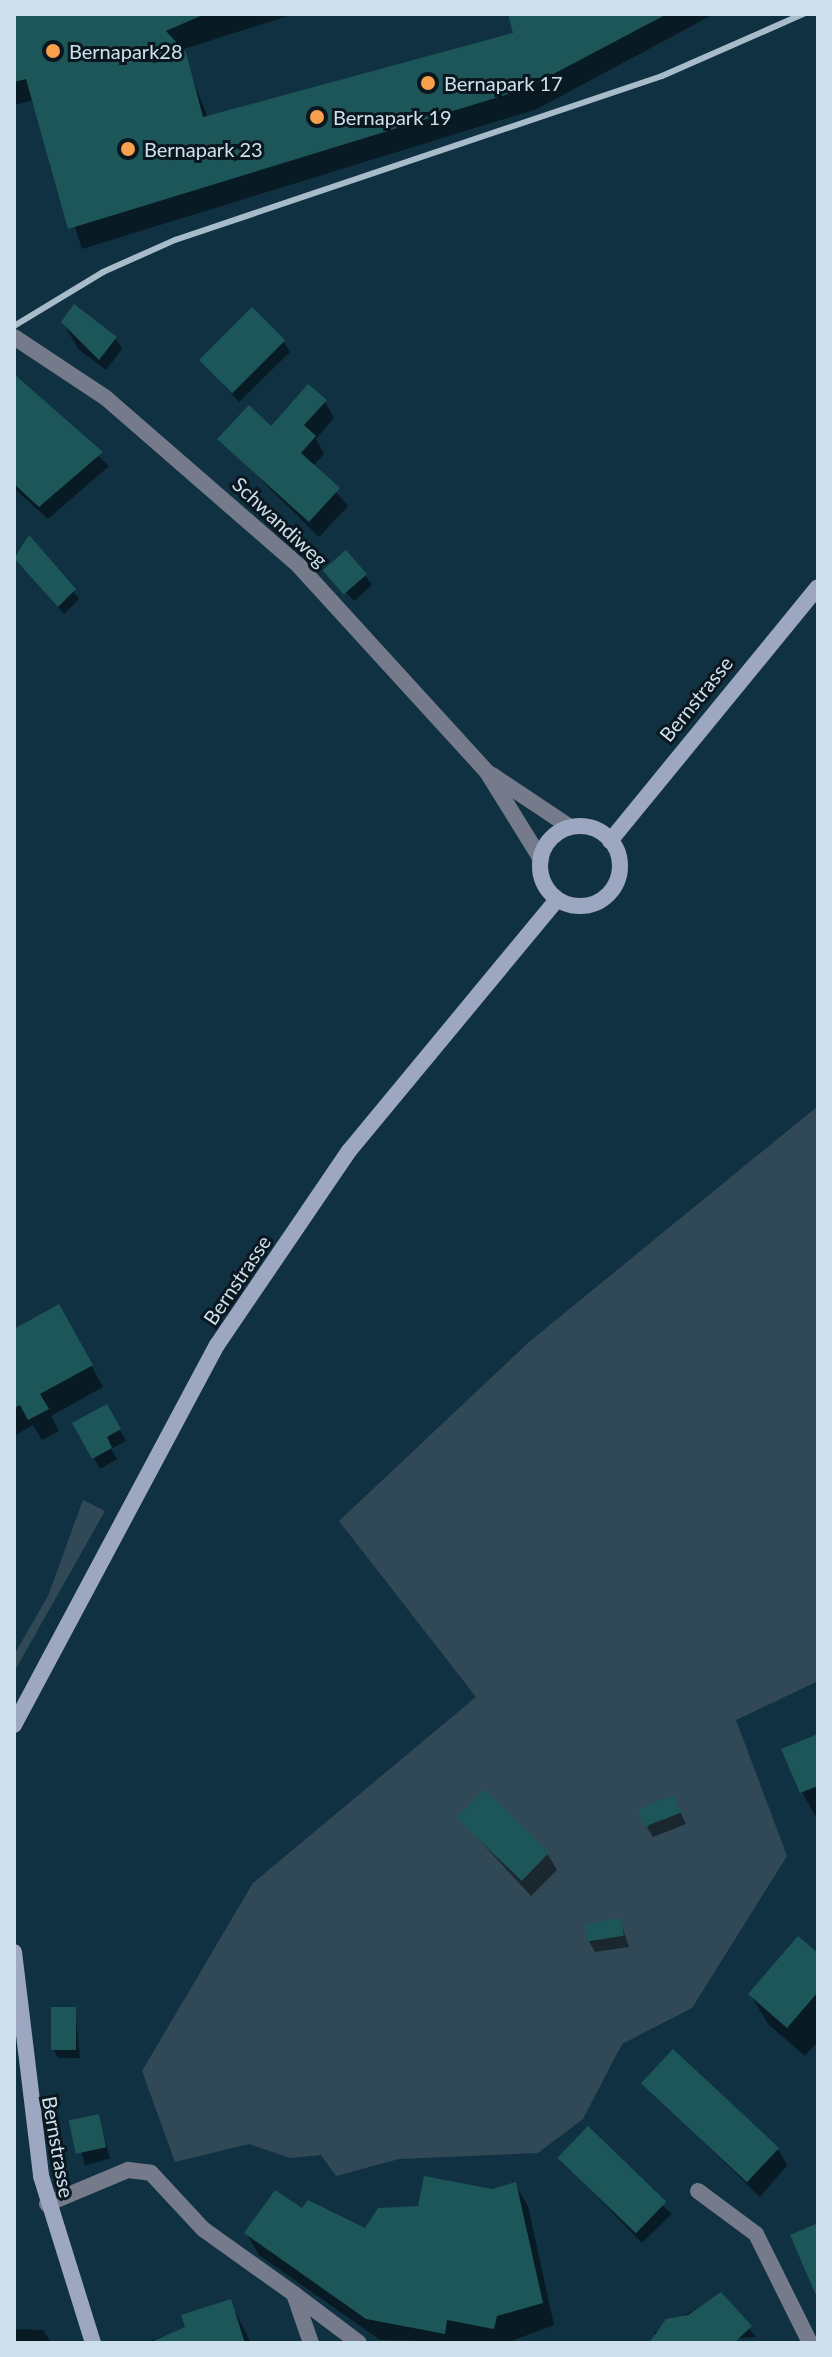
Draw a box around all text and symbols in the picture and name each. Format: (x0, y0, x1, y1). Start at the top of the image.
place label: Bernapark28 (69, 39, 183, 63)
marker: Bernapark28 (44, 42, 62, 60)
place label: Bernapark 17 (444, 71, 563, 95)
marker: Bernapark 17 (419, 74, 437, 92)
place label: Bernapark 19 (333, 105, 452, 129)
marker: Bernapark 19 (308, 108, 326, 126)
place label: Bernapark 23 (144, 137, 263, 161)
marker: Bernapark 23 (119, 140, 137, 158)
street label: Schwandiweg (228, 472, 332, 572)
street label: Bernstrasse (654, 652, 738, 746)
street label: Bernstrasse (198, 1231, 276, 1329)
street label: Bernstrasse (37, 2094, 79, 2200)

